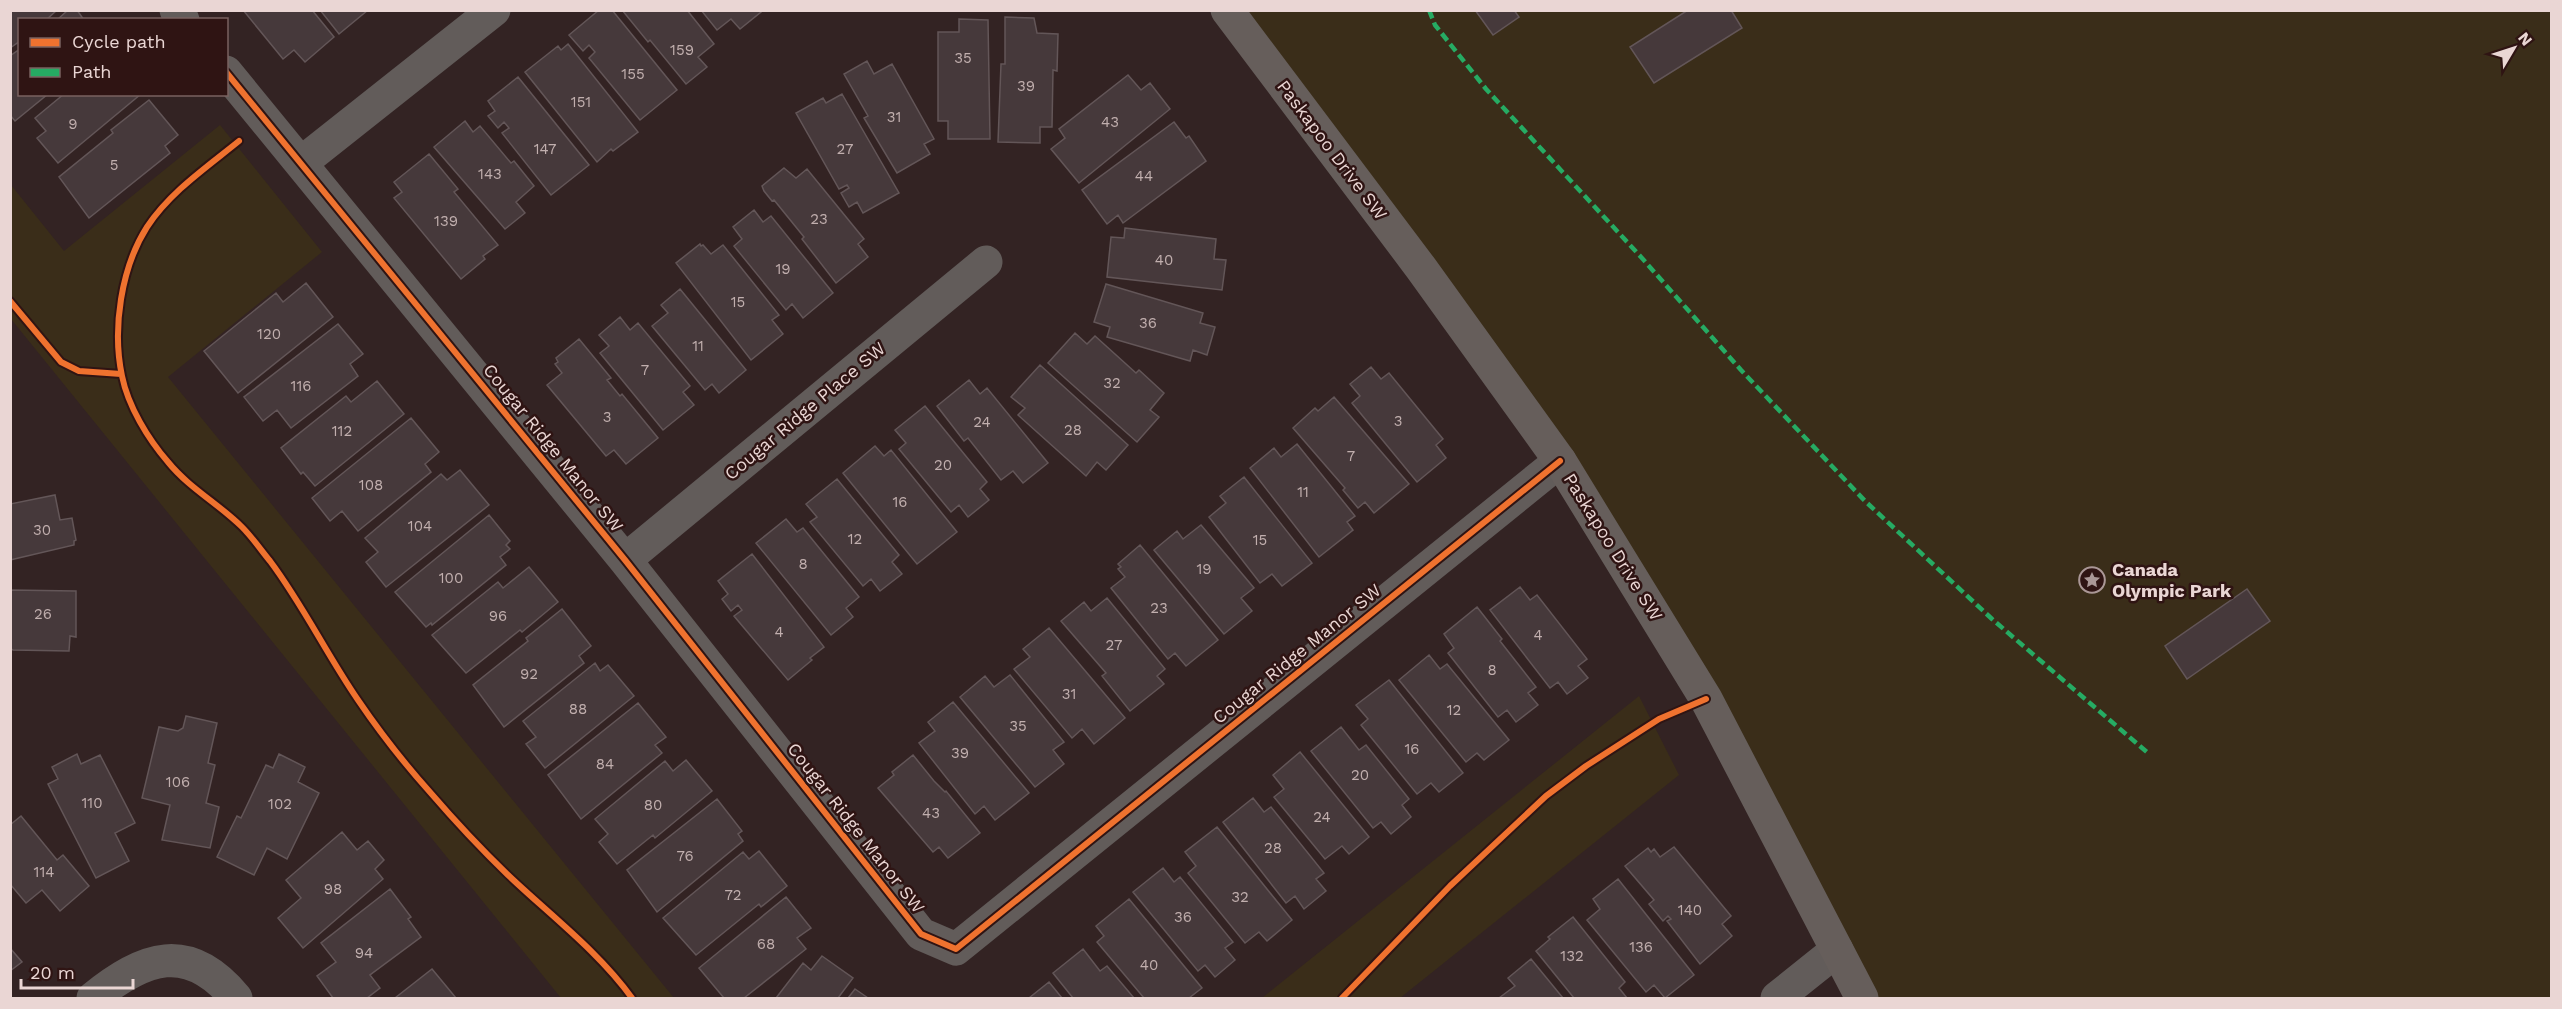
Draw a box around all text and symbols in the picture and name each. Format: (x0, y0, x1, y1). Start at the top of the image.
legend (18, 18, 228, 96)
north arrow (2484, 18, 2544, 78)
text: N (2514, 28, 2536, 49)
text: Cycle path (72, 31, 166, 52)
house number: 159 (670, 41, 694, 59)
house number: 35 (954, 49, 972, 67)
text: Path (72, 61, 112, 82)
house number: 155 (621, 65, 645, 83)
street label: Paskapoo Drive SW (1273, 76, 1392, 224)
house number: 39 (1017, 77, 1035, 95)
house number: 151 (571, 93, 591, 111)
house number: 31 (887, 108, 901, 126)
house number: 43 (1101, 113, 1119, 131)
house number: 9 (68, 115, 78, 133)
house number: 147 (534, 140, 556, 158)
house number: 27 (837, 140, 853, 158)
house number: 5 (110, 156, 118, 174)
house number: 143 (478, 165, 502, 183)
house number: 44 (1135, 167, 1153, 185)
house number: 23 (810, 210, 828, 228)
house number: 139 (434, 212, 458, 230)
house number: 40 (1155, 251, 1173, 269)
house number: 19 (775, 260, 791, 278)
house number: 15 (731, 293, 745, 311)
house number: 36 (1139, 314, 1157, 332)
house number: 120 (257, 325, 281, 343)
house number: 11 (692, 337, 704, 355)
street label: Cougar Ridge Place SW (720, 337, 889, 484)
street label: Cougar Ridge Manor SW (479, 359, 628, 536)
house number: 7 (641, 361, 649, 379)
house number: 32 (1103, 374, 1121, 392)
house number: 116 (291, 377, 311, 395)
house number: 3 (603, 408, 611, 426)
house number: 3 (1394, 412, 1402, 430)
house number: 24 (973, 413, 991, 431)
house number: 28 (1064, 421, 1082, 439)
house number: 112 (332, 422, 352, 440)
house number: 7 (1347, 447, 1355, 465)
house number: 20 (934, 456, 952, 474)
street label: Paskapoo Drive SW (1560, 469, 1667, 624)
house number: 108 (359, 476, 383, 494)
house number: 11 (1297, 483, 1309, 501)
house number: 16 (893, 493, 907, 511)
house number: 104 (408, 517, 432, 535)
house number: 30 (33, 521, 51, 539)
house number: 12 (848, 530, 862, 548)
house number: 15 (1253, 531, 1267, 549)
house number: 8 (798, 555, 808, 573)
place label: Canada Olympic Park (2112, 559, 2232, 601)
house number: 19 (1196, 560, 1212, 578)
place icon: Canada Olympic Park (2077, 565, 2107, 595)
house number: 100 (439, 569, 463, 587)
street label: Cougar Ridge Manor SW (1208, 579, 1385, 728)
house number: 23 (1150, 599, 1168, 617)
house number: 26 (34, 605, 52, 623)
house number: 96 (489, 607, 507, 625)
house number: 4 (774, 623, 784, 641)
house number: 4 (1533, 626, 1543, 644)
house number: 27 (1106, 636, 1122, 654)
house number: 8 (1487, 661, 1497, 679)
house number: 92 (520, 665, 538, 683)
house number: 31 (1062, 685, 1076, 703)
house number: 88 (569, 700, 587, 718)
house number: 12 (1447, 701, 1461, 719)
house number: 35 (1009, 717, 1027, 735)
street label: Cougar Ridge Manor SW (783, 738, 929, 917)
house number: 16 (1405, 740, 1419, 758)
house number: 39 (951, 744, 969, 762)
house number: 84 (596, 755, 614, 773)
house number: 20 (1351, 766, 1369, 784)
house number: 106 (166, 773, 190, 791)
house number: 110 (81, 794, 103, 812)
house number: 102 (268, 795, 292, 813)
house number: 80 (644, 796, 662, 814)
house number: 43 (922, 804, 940, 822)
house number: 24 (1313, 808, 1331, 826)
house number: 28 (1264, 839, 1282, 857)
house number: 76 (676, 847, 694, 865)
house number: 114 (34, 863, 54, 881)
house number: 98 (324, 880, 342, 898)
house number: 72 (724, 886, 742, 904)
house number: 32 (1231, 888, 1249, 906)
house number: 140 (1678, 901, 1702, 919)
house number: 36 (1174, 908, 1192, 926)
house number: 68 (757, 935, 775, 953)
house number: 136 (1629, 938, 1653, 956)
house number: 94 (355, 944, 373, 962)
house number: 132 (1560, 947, 1584, 965)
scale bar (21, 952, 134, 990)
house number: 40 (1140, 956, 1158, 974)
text: 20 m (30, 962, 75, 983)

